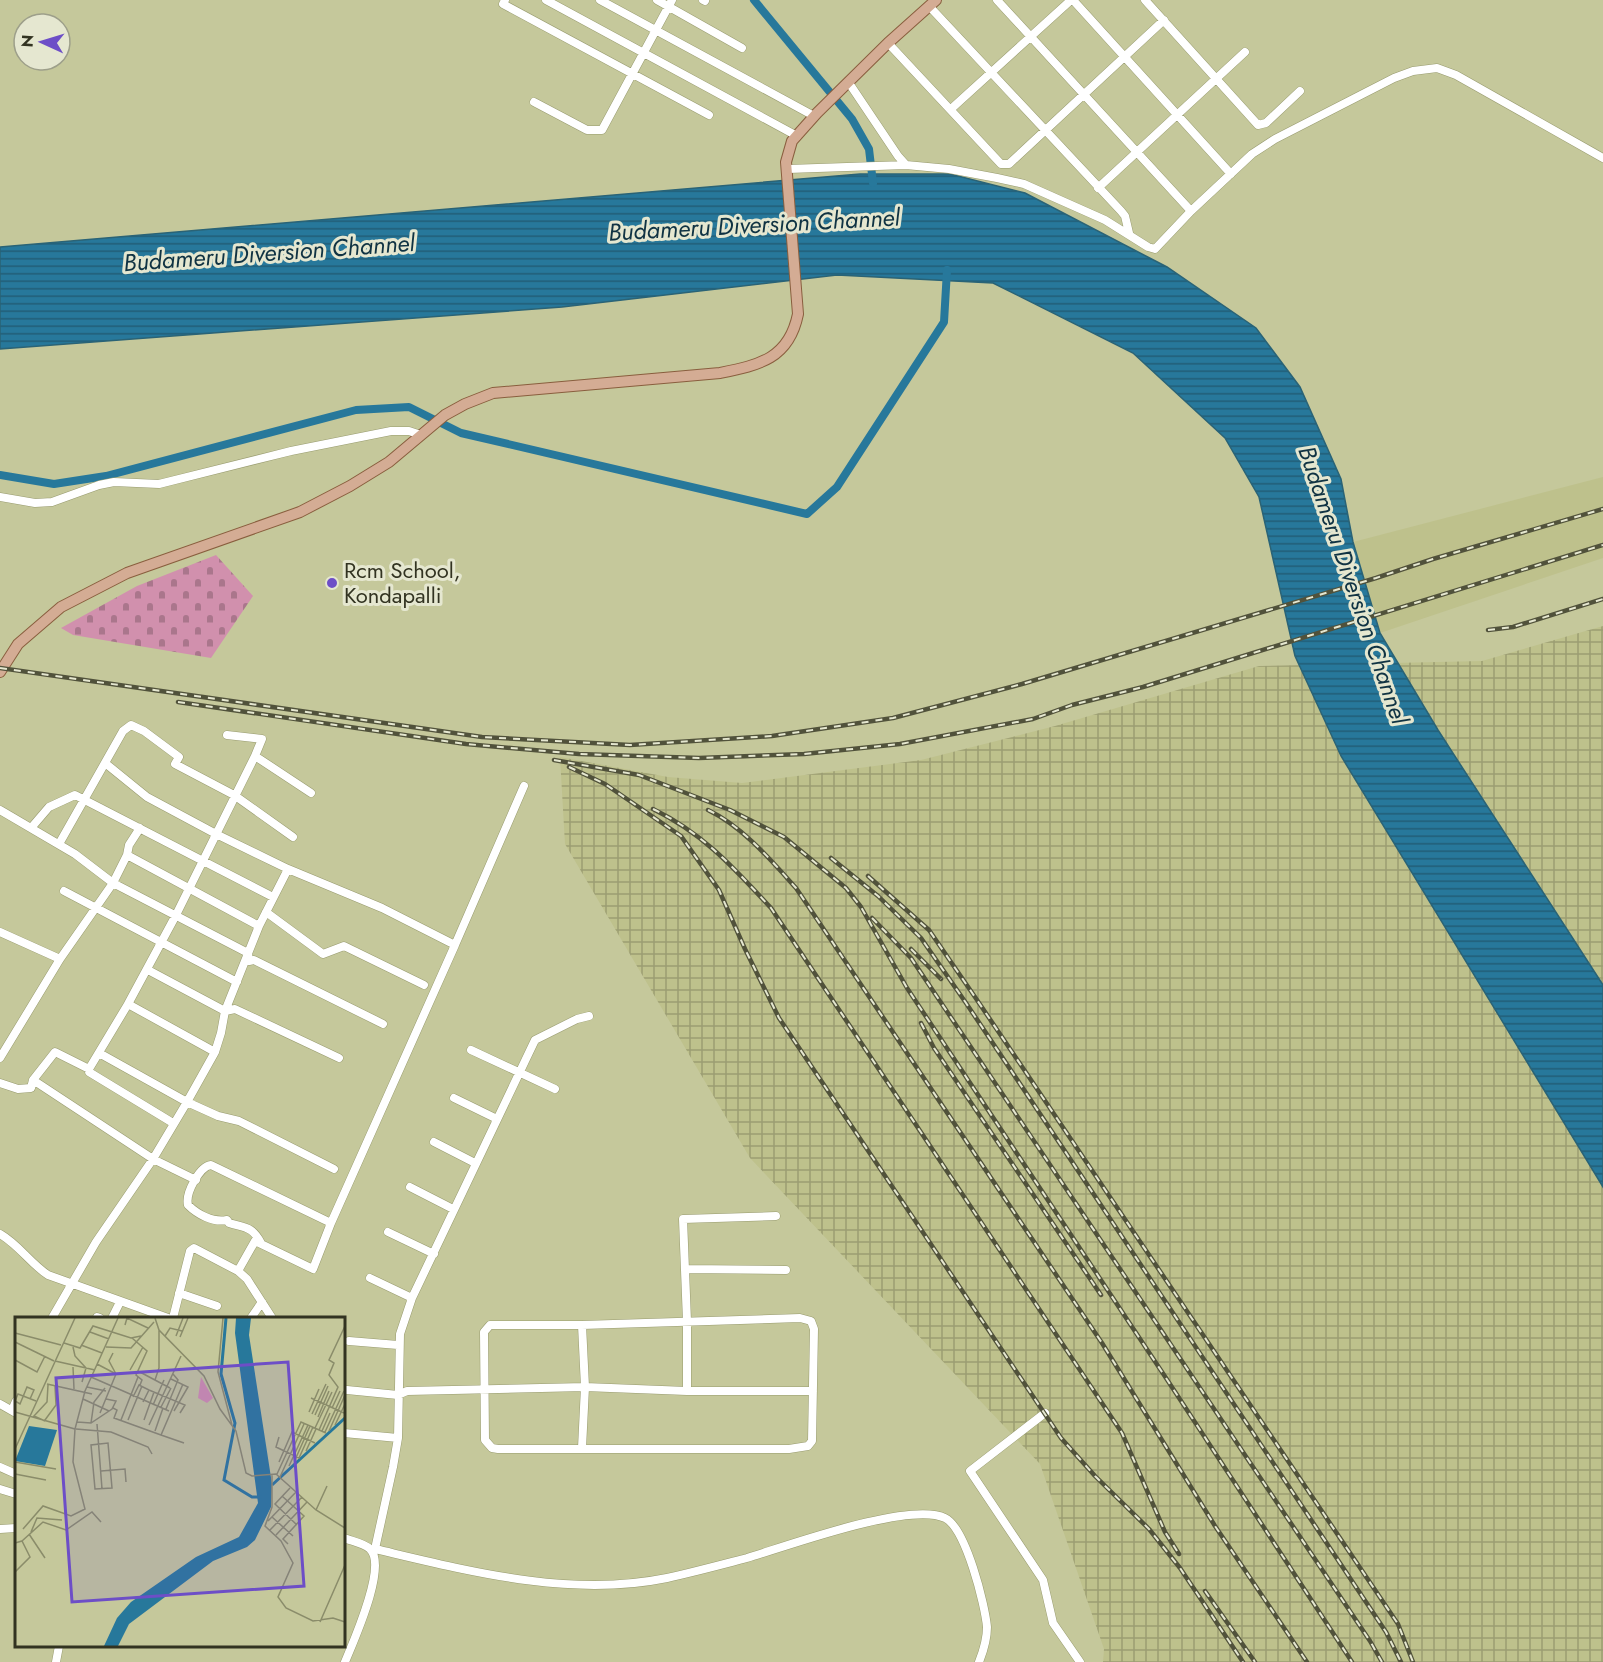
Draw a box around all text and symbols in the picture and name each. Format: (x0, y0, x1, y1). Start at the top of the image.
north arrow (12, 12, 72, 72)
text: N (16, 34, 39, 48)
water label: Budameru Diversion Channel (607, 199, 902, 250)
water label: Budameru Diversion Channel (122, 225, 417, 280)
water label: Budameru Diversion Channel (1289, 441, 1418, 730)
place label: Rcm School, Kondapalli (344, 554, 461, 611)
marker: Rcm School, Kondapalli (325, 576, 339, 590)
inset map (15, 1317, 345, 1647)

